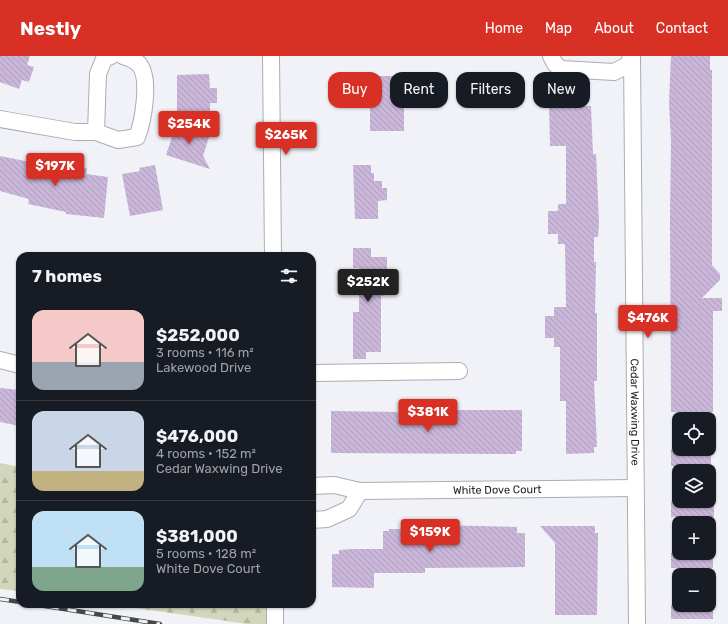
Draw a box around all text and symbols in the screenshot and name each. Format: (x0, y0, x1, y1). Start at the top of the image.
text: Nestly (20, 17, 81, 40)
text: Home (485, 20, 523, 37)
text: Map (545, 20, 572, 37)
text: About (594, 20, 634, 37)
text: Contact (656, 20, 708, 37)
chip: Buy (328, 72, 382, 108)
chip: Rent (390, 72, 448, 108)
chip: Filters (456, 72, 525, 108)
chip: New (533, 72, 590, 108)
pin: $254K (161, 111, 217, 145)
text: $254K (167, 116, 211, 131)
pin: $265K (258, 122, 314, 156)
text: $265K (265, 127, 307, 142)
pin: $197K (27, 153, 83, 187)
text: $197K (35, 158, 75, 173)
icon: filters (278, 265, 300, 287)
text: 7 homes (32, 266, 102, 286)
pin: $252K (340, 269, 396, 303)
text: $252K (347, 274, 389, 289)
pin: $476K (620, 305, 676, 339)
text: $476K (627, 310, 669, 325)
text: $252,000 (156, 325, 240, 345)
icon: home (64, 326, 112, 374)
text: 3 rooms · 116 m² (156, 345, 254, 360)
street label: Cedar Waxwing Drive (628, 358, 642, 466)
text: Lakewood Drive (156, 360, 251, 375)
pin: $381K (400, 399, 456, 433)
text: $381K (407, 404, 449, 419)
map controls (672, 412, 716, 612)
button: locate (672, 412, 716, 456)
text: $476,000 (156, 426, 238, 446)
icon: home (64, 427, 112, 475)
text: 4 rooms · 152 m² (156, 446, 256, 461)
text: Cedar Waxwing Drive (156, 461, 282, 476)
button: layers (672, 464, 716, 508)
street label: White Dove Court (453, 483, 542, 496)
button: + (672, 516, 716, 560)
pin: $159K (402, 519, 458, 553)
text: $159K (410, 524, 450, 539)
text: $381,000 (156, 526, 238, 546)
icon: home (64, 527, 112, 575)
text: 5 rooms · 128 m² (156, 546, 256, 561)
text: White Dove Court (156, 561, 261, 576)
button: − (672, 568, 716, 612)

